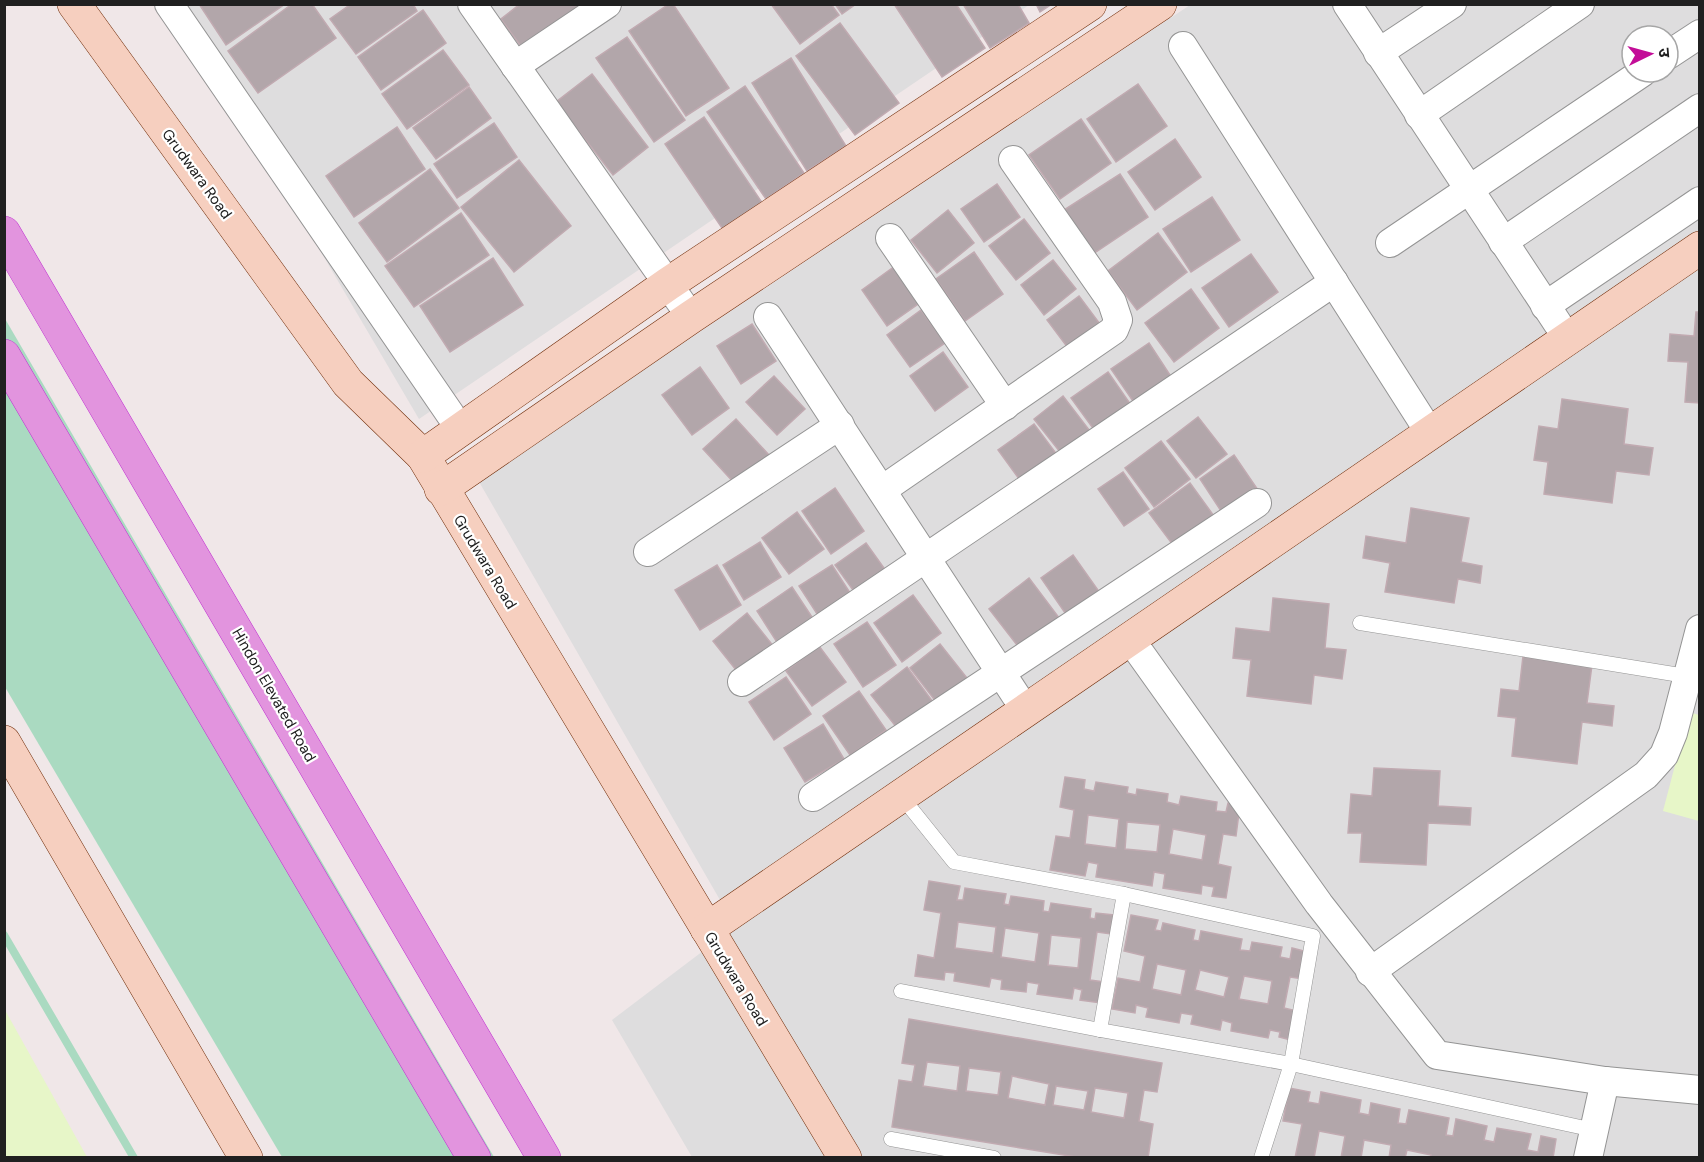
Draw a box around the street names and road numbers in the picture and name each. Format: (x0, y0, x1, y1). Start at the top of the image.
street label: Grudwara Road (157, 125, 237, 223)
street label: Grudwara Road (449, 511, 521, 613)
street label: Hindon Elevated Road (227, 624, 321, 766)
street label: Grudwara Road (700, 928, 772, 1030)

